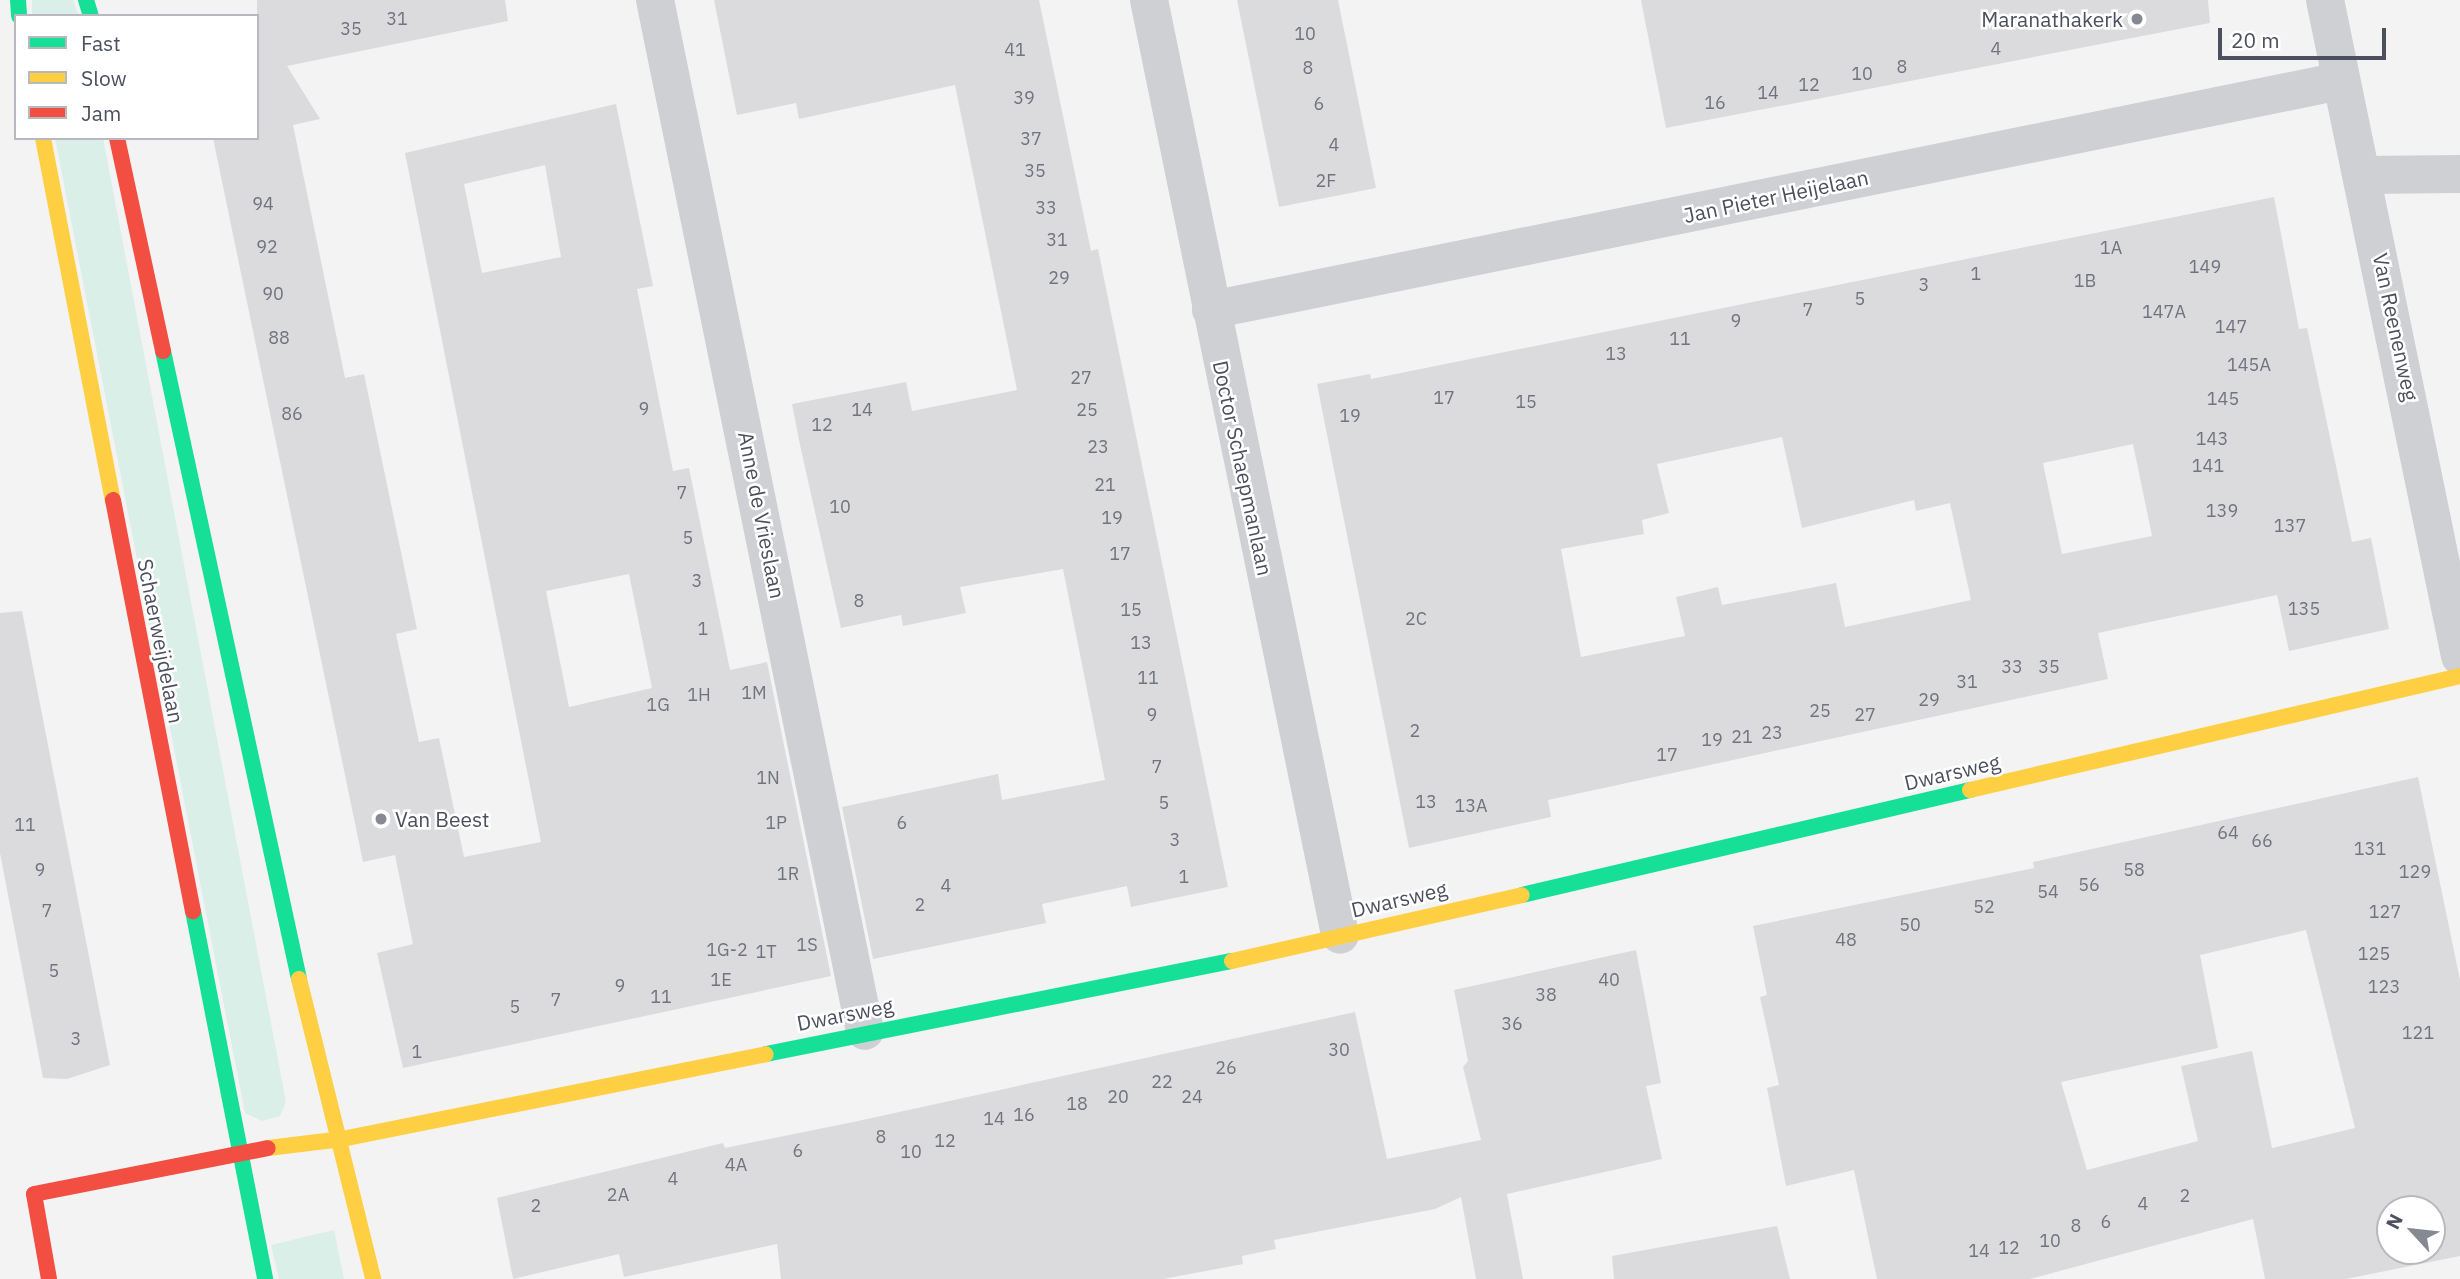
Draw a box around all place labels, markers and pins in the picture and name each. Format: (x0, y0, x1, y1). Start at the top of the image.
place label: Maranathakerk (1981, 6, 2123, 32)
marker: Maranathakerk (2129, 11, 2145, 27)
place label: Van Beest (395, 806, 489, 832)
marker: Van Beest (373, 811, 389, 827)

